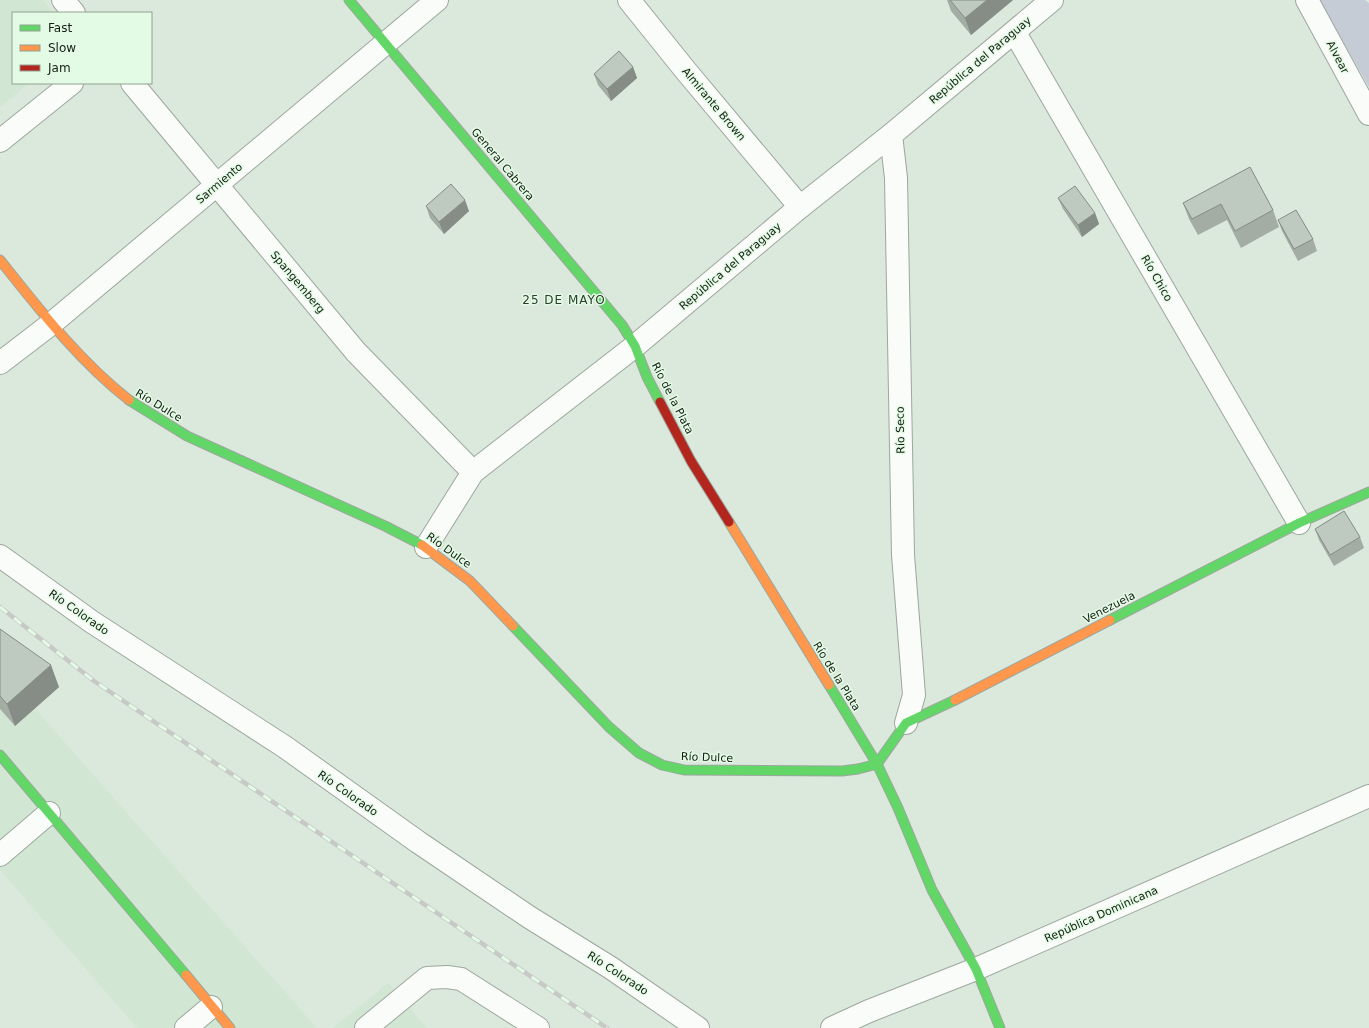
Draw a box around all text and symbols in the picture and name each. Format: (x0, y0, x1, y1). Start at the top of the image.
legend (12, 12, 152, 84)
street label: República del Paraguay (927, 14, 1034, 107)
text: Fast (48, 21, 72, 35)
street label: Alvear (1324, 39, 1352, 76)
text: Slow (48, 41, 76, 55)
text: Jam (47, 61, 71, 75)
street label: Almirante Brown (679, 65, 748, 144)
street label: General Cabrera (469, 125, 537, 203)
street label: Sarmiento (193, 160, 245, 207)
street label: República del Paraguay (677, 220, 784, 313)
street label: Spangemberg (268, 249, 327, 316)
street label: Río Chico (1138, 253, 1175, 304)
district label: 25 DE MAYO (522, 293, 606, 307)
street label: Río de la Plata (649, 360, 696, 436)
street label: Río Dulce (133, 386, 185, 425)
street label: Río Seco (894, 406, 907, 454)
street label: Río Dulce (424, 530, 474, 571)
street label: Río Colorado (46, 587, 111, 638)
street label: Venezuela (1081, 589, 1137, 626)
street label: Río de la Plata (810, 639, 863, 713)
street label: Río Dulce (681, 750, 734, 765)
street label: Río Colorado (315, 768, 380, 819)
street label: República Dominicana (1042, 884, 1160, 945)
street label: Río Colorado (585, 949, 651, 998)

